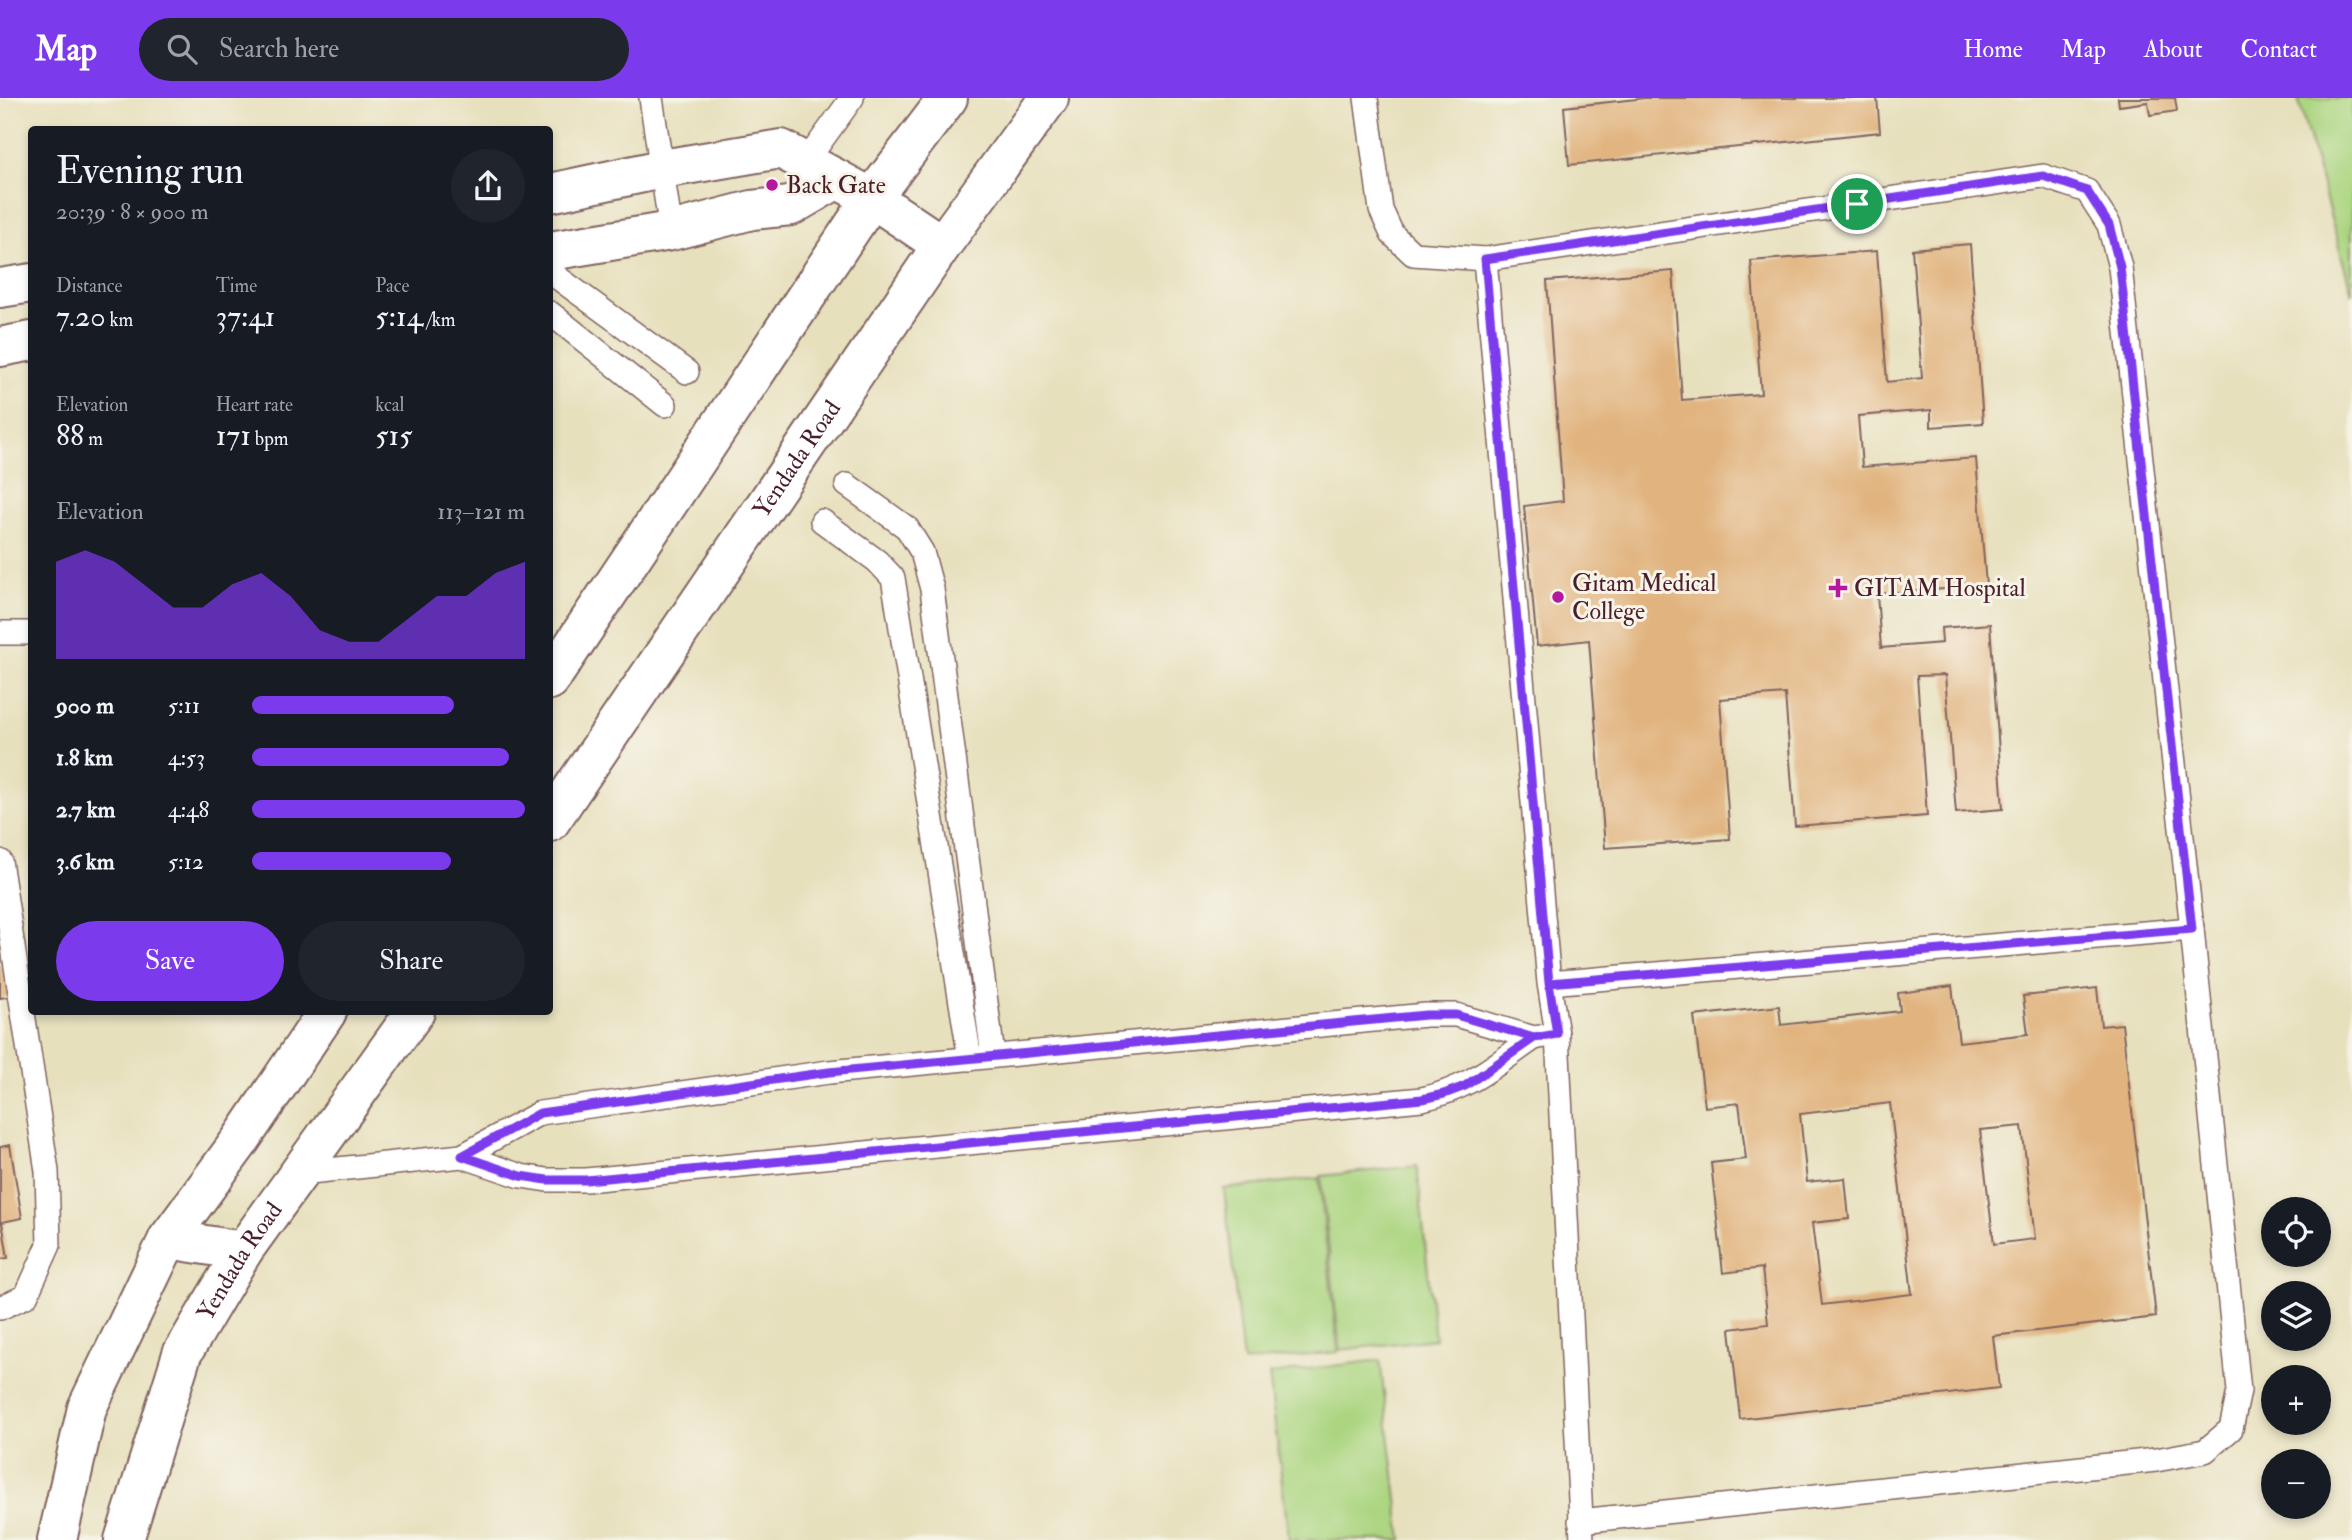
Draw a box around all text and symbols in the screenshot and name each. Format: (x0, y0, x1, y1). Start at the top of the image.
search box (139, 18, 629, 81)
text: Map (35, 29, 97, 70)
icon: search (163, 30, 201, 68)
text: Search here (219, 33, 339, 65)
text: Home (1963, 34, 2023, 65)
text: Map (2061, 34, 2106, 65)
text: About (2144, 34, 2203, 65)
text: Contact (2241, 34, 2317, 65)
text: Evening run (56, 147, 244, 195)
button: share (451, 149, 525, 223)
place label: Back Gate (786, 170, 886, 201)
pin (1827, 174, 1887, 234)
marker: Back Gate (764, 177, 780, 193)
icon: arrive (1838, 185, 1876, 223)
text: 20:39 · 8 × 900 m (56, 197, 209, 226)
text: Distance (56, 274, 122, 298)
text: Time (216, 274, 257, 298)
text: Pace (375, 274, 409, 298)
text: 7.20 (56, 298, 106, 335)
text: 37:41 (216, 298, 275, 335)
text: 5:14 (375, 298, 423, 335)
text: km (106, 308, 133, 332)
text: /km (423, 308, 456, 332)
text: Elevation (56, 393, 128, 417)
text: Heart rate (216, 393, 293, 417)
text: kcal (375, 393, 404, 417)
street label: Yendada Road (746, 394, 848, 524)
text: 88 (56, 417, 84, 454)
text: 171 (216, 417, 251, 454)
text: 515 (375, 417, 412, 454)
text: m (84, 427, 103, 451)
text: bpm (251, 427, 289, 451)
text: Elevation (56, 497, 144, 526)
text: 113–121 m (437, 497, 525, 526)
place label: Gitam Medical College (1572, 568, 1716, 627)
place label: GITAM Hospital (1854, 573, 2026, 604)
marker: GITAM Hospital (1828, 578, 1848, 598)
marker: Gitam Medical College (1550, 589, 1566, 605)
text: 900 m (56, 691, 114, 720)
text: 5:11 (168, 691, 200, 720)
text: 1.8 km (56, 743, 113, 772)
text: 4:53 (168, 743, 205, 772)
text: 2.7 km (56, 795, 115, 824)
text: 4:48 (168, 795, 209, 824)
text: 3.6 km (56, 847, 115, 876)
text: 5:12 (168, 847, 204, 876)
button: Save (56, 921, 284, 1001)
button: Share (298, 921, 525, 1001)
street label: Yendada Road (190, 1195, 289, 1326)
map controls (2261, 1197, 2331, 1519)
button: locate (2261, 1197, 2331, 1267)
button: layers (2261, 1281, 2331, 1351)
button: + (2261, 1365, 2331, 1435)
button: − (2261, 1449, 2331, 1519)

